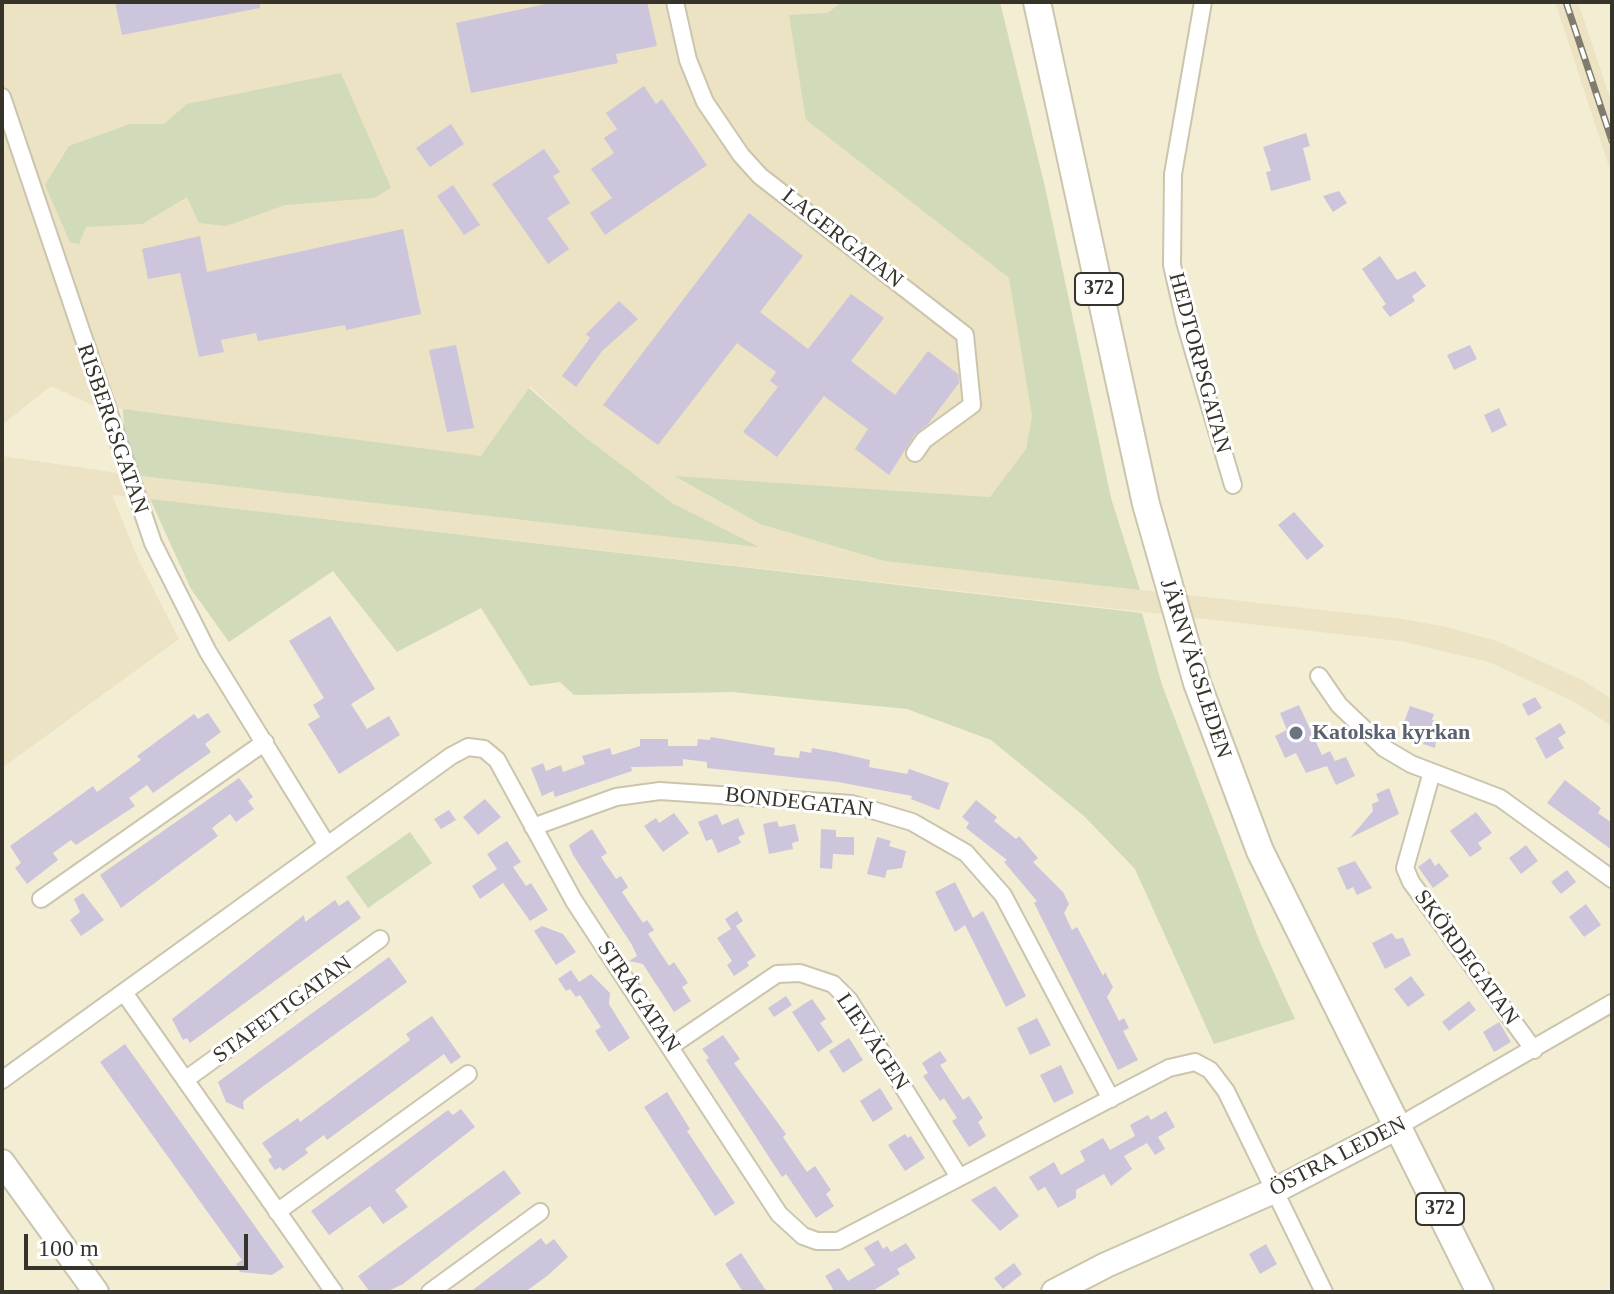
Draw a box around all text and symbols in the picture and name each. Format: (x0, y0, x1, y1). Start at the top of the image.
street label: LAGERGATAN (776, 184, 908, 294)
street label: HEDTORPSGATAN (1162, 270, 1236, 456)
road number: 372 (1075, 273, 1123, 305)
street label: RISBERGSGATAN (71, 341, 153, 517)
street label: JÄRNVÄGSLEDEN (1154, 576, 1236, 762)
place label: Katolska kyrkan (1312, 720, 1470, 746)
marker: Katolska kyrkan (1287, 724, 1305, 742)
street label: BONDEGATAN (724, 782, 874, 824)
street label: SKÖRDEGATAN (1408, 885, 1524, 1031)
street label: STRÅGATAN (591, 936, 685, 1058)
street label: STAFETTGATAN (208, 951, 358, 1069)
street label: LIEVÄGEN (830, 989, 914, 1095)
street label: ÖSTRA LEDEN (1265, 1111, 1411, 1203)
road number: 372 (1416, 1193, 1464, 1225)
scale bar (28, 1218, 252, 1268)
text: 100 m (38, 1235, 99, 1261)

